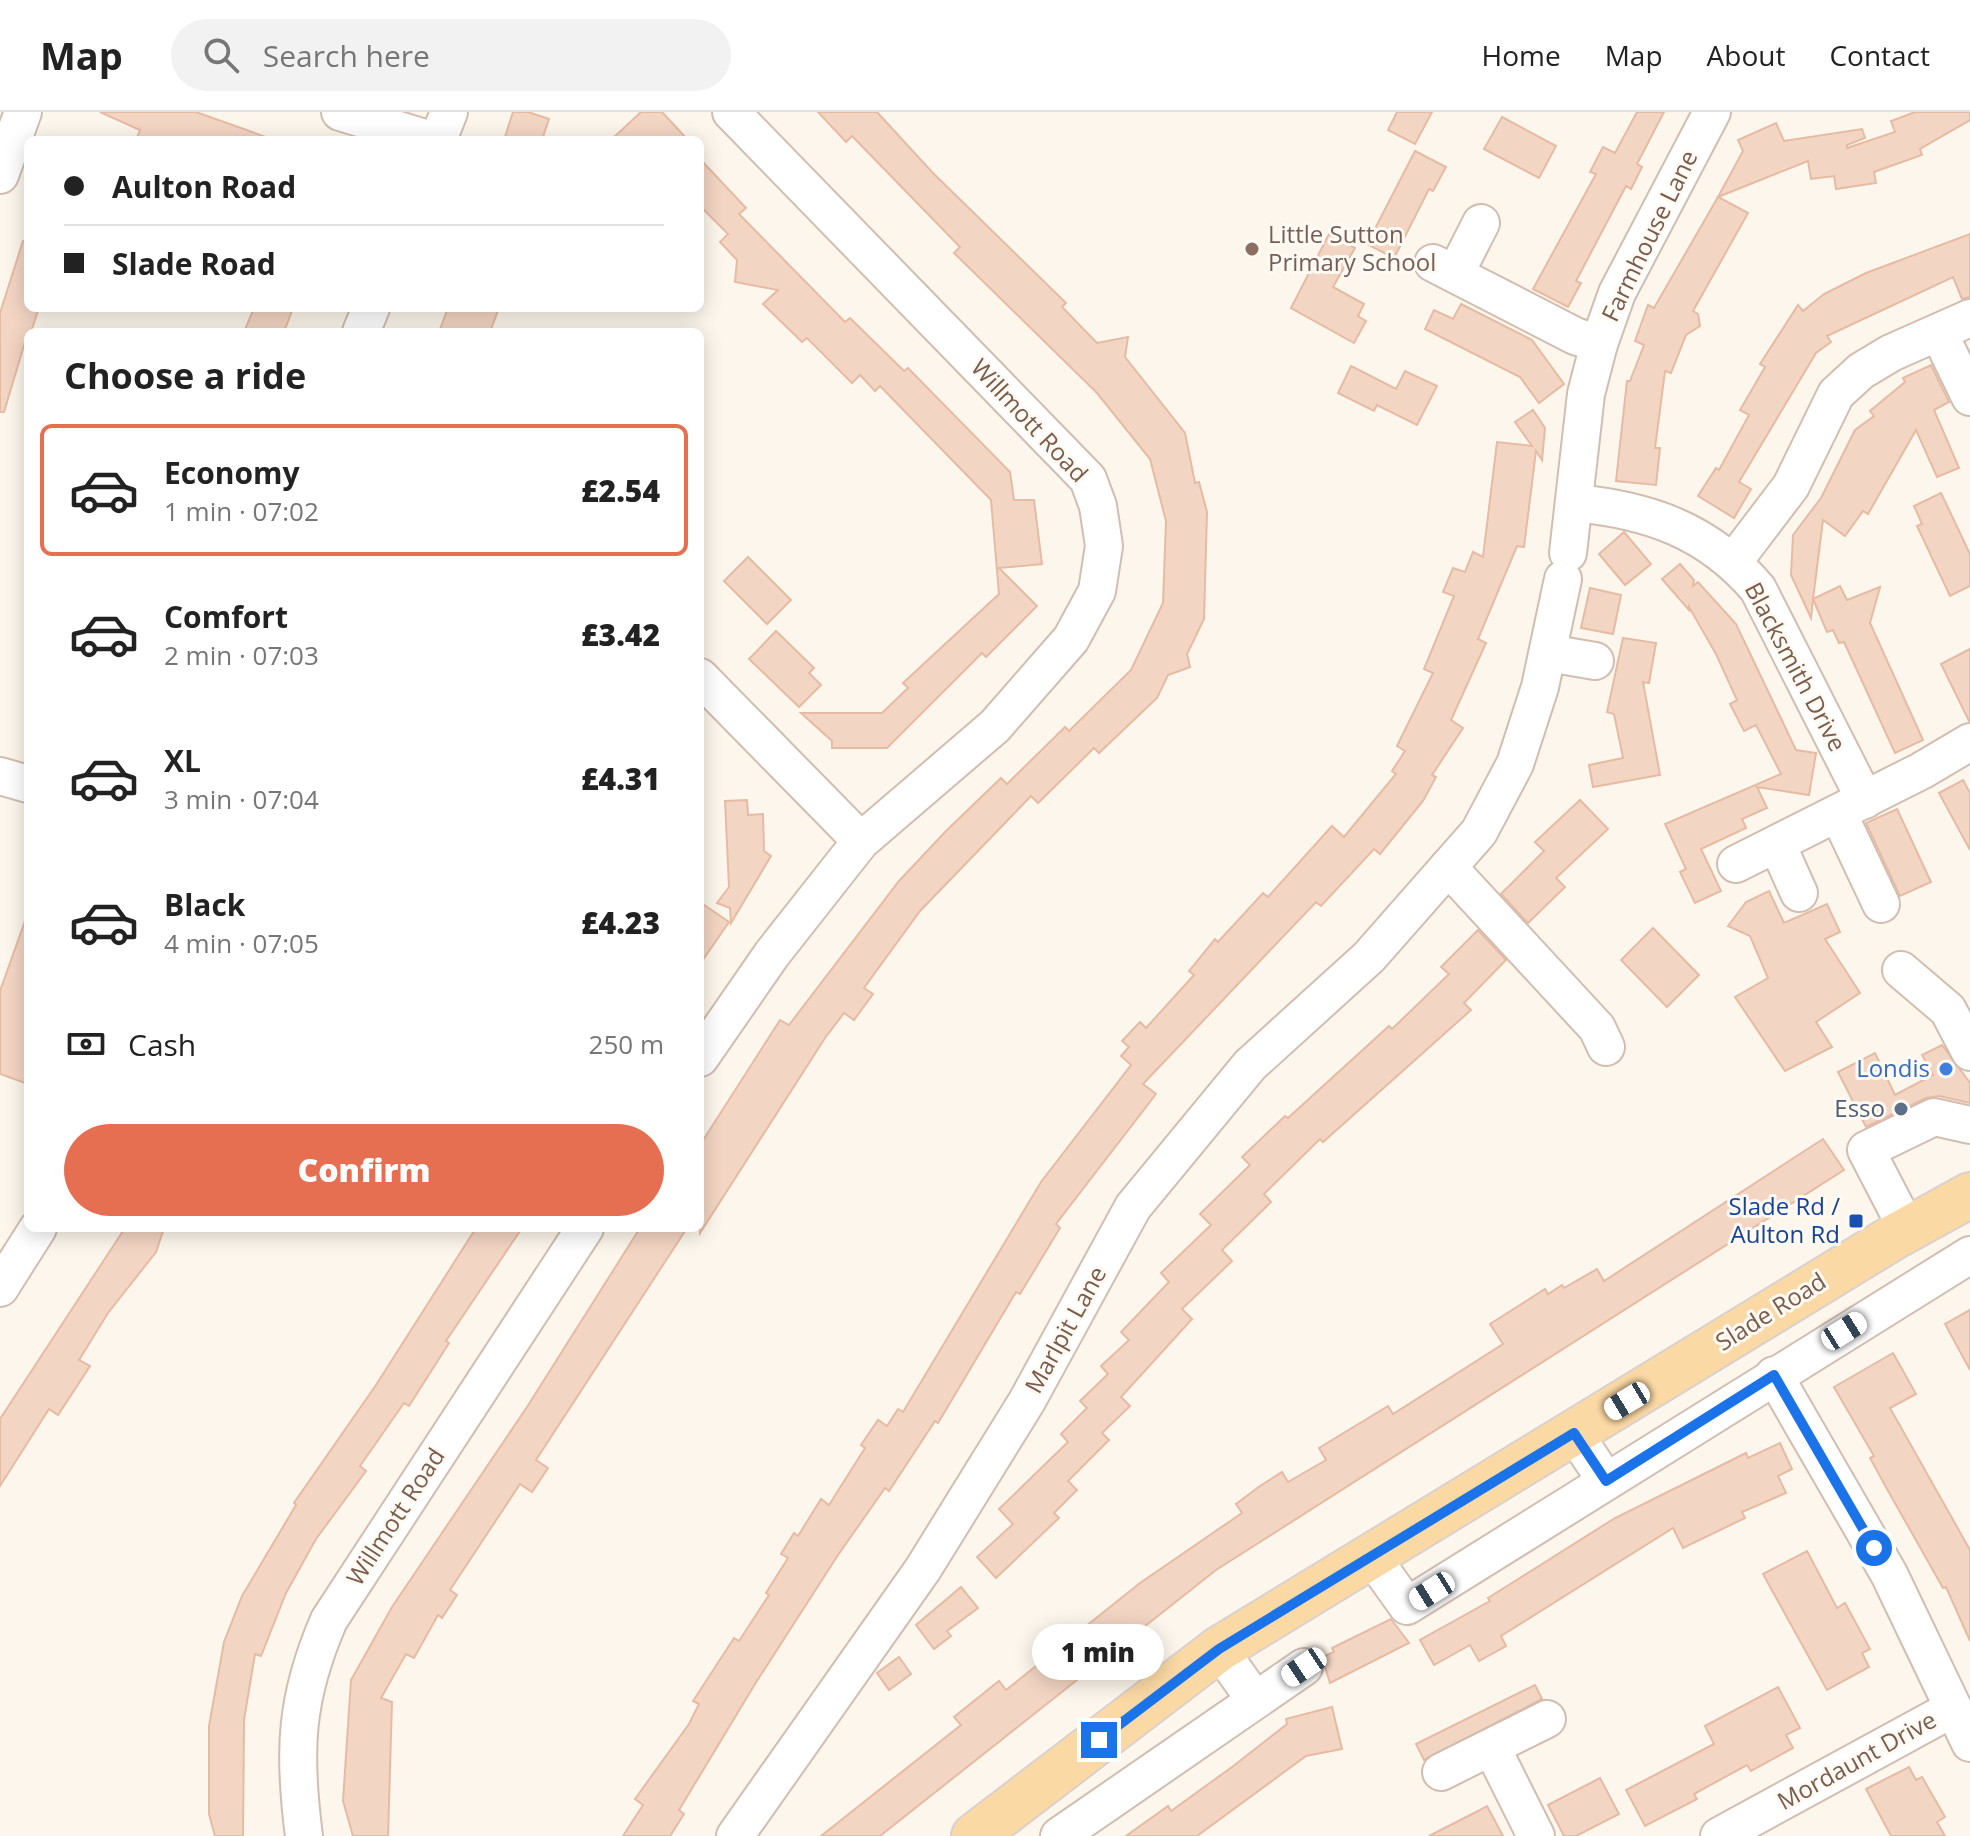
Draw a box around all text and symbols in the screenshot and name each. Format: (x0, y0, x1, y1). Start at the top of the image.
search box (171, 19, 731, 91)
text: Map (40, 29, 123, 81)
icon: search (199, 33, 243, 77)
text: Search here (263, 35, 430, 76)
text: Home (1482, 36, 1561, 74)
text: Map (1605, 36, 1663, 74)
text: About (1707, 36, 1785, 74)
text: Contact (1829, 36, 1930, 74)
street label: Farmhouse Lane (1593, 144, 1704, 327)
text: Aulton Road (112, 166, 296, 207)
place label: Little Sutton Primary School (1268, 217, 1436, 278)
marker: Little Sutton Primary School (1243, 240, 1261, 258)
text: Slade Road (112, 243, 276, 284)
text: Choose a ride (64, 351, 306, 400)
street label: Willmott Road (964, 351, 1096, 489)
text: Economy (164, 452, 300, 493)
icon: car (68, 454, 140, 526)
text: £2.54 (581, 470, 660, 511)
text: 1 min · 07:02 (164, 493, 319, 529)
street label: Blacksmith Drive (1738, 576, 1855, 757)
text: Comfort (164, 596, 288, 637)
icon: car (68, 598, 140, 670)
text: £3.42 (581, 614, 660, 655)
text: 2 min · 07:03 (164, 637, 319, 673)
text: XL (164, 740, 201, 781)
icon: car (68, 742, 140, 814)
text: £4.31 (581, 758, 660, 799)
text: 3 min · 07:04 (164, 781, 319, 817)
text: Black (164, 884, 245, 925)
icon: car (68, 886, 140, 958)
text: £4.23 (581, 902, 660, 943)
text: 4 min · 07:05 (164, 925, 319, 961)
icon: cash (64, 1022, 108, 1066)
text: Cash (128, 1024, 196, 1065)
text: 250 m (589, 1026, 664, 1062)
place label: Londis (1856, 1051, 1930, 1084)
marker: Londis (1937, 1060, 1955, 1078)
place label: Esso (1834, 1091, 1885, 1124)
marker: Esso (1892, 1100, 1910, 1118)
button: Confirm (64, 1124, 664, 1216)
place label: Slade Rd / Aulton Rd (1729, 1189, 1840, 1250)
marker: Slade Rd / Aulton Rd (1847, 1212, 1865, 1230)
street label: Marlpit Lane (1016, 1260, 1113, 1399)
street label: Slade Road (1709, 1264, 1832, 1358)
car (1817, 1308, 1871, 1354)
car (1600, 1378, 1654, 1424)
street label: Willmott Road (338, 1441, 452, 1591)
route start (1856, 1530, 1892, 1566)
car (1405, 1568, 1459, 1614)
callout: 1 min (1033, 1624, 1165, 1680)
text: 1 min (1061, 1634, 1135, 1670)
car (1277, 1644, 1331, 1690)
street label: Mordaunt Drive (1771, 1702, 1942, 1817)
route end (1081, 1722, 1117, 1758)

